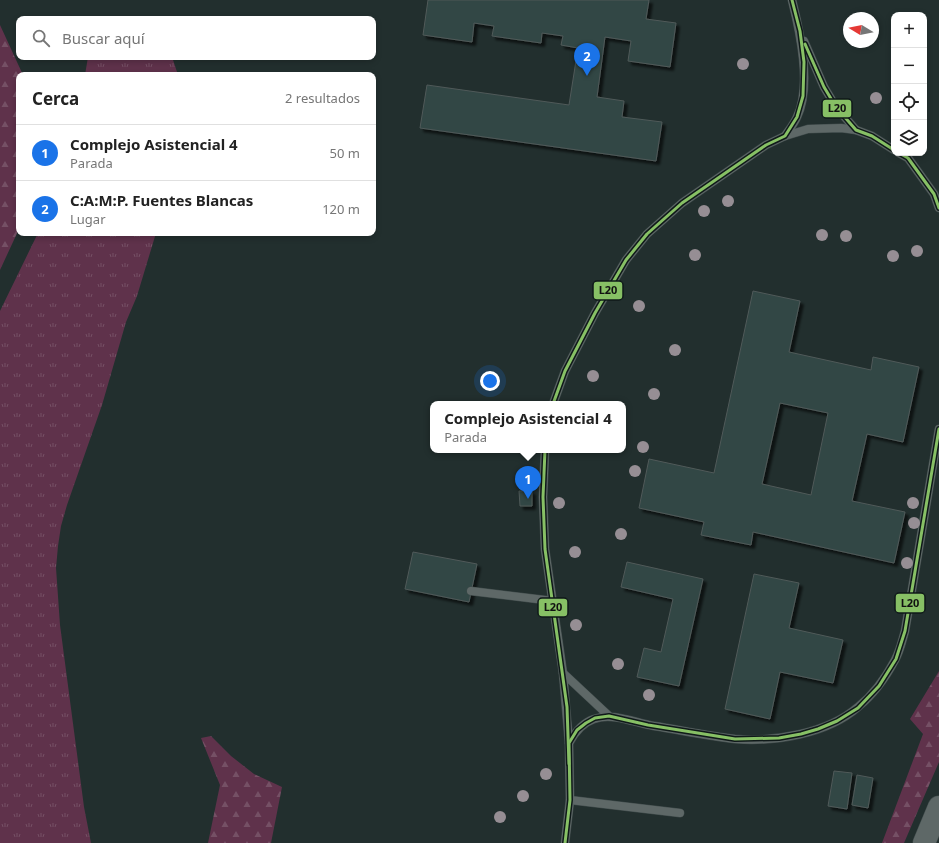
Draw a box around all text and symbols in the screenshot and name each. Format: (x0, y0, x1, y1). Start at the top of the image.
north arrow (843, 12, 879, 48)
map controls (891, 12, 927, 156)
button: + (891, 12, 927, 48)
search box (16, 16, 376, 60)
icon: search (30, 27, 52, 49)
text: Buscar aquí (62, 28, 145, 48)
pin: 2 (574, 43, 600, 76)
button: − (891, 48, 927, 84)
button: locate (891, 84, 927, 120)
text: Cerca (32, 87, 79, 110)
text: 2 resultados (285, 89, 360, 107)
line badge: L20 (822, 99, 852, 118)
text: L20 (828, 100, 846, 115)
button: layers (891, 120, 927, 156)
text: Complejo Asistencial 4 (70, 134, 238, 154)
text: 1 (41, 144, 49, 162)
text: 50 m (330, 144, 360, 162)
text: Parada (70, 154, 113, 172)
text: C:A:M:P. Fuentes Blancas (70, 190, 253, 210)
text: 2 (41, 200, 49, 218)
text: 120 m (322, 200, 360, 218)
text: Lugar (70, 210, 106, 228)
line badge: L20 (593, 281, 623, 300)
text: L20 (599, 282, 617, 297)
your location (480, 371, 500, 391)
popup (430, 401, 626, 453)
text: Complejo Asistencial 4 (444, 408, 612, 428)
text: Parada (444, 428, 487, 446)
pin: 1 (515, 466, 541, 499)
line badge: L20 (895, 593, 925, 613)
text: L20 (901, 595, 919, 610)
line badge: L20 (538, 598, 568, 617)
text: L20 (544, 599, 562, 614)

